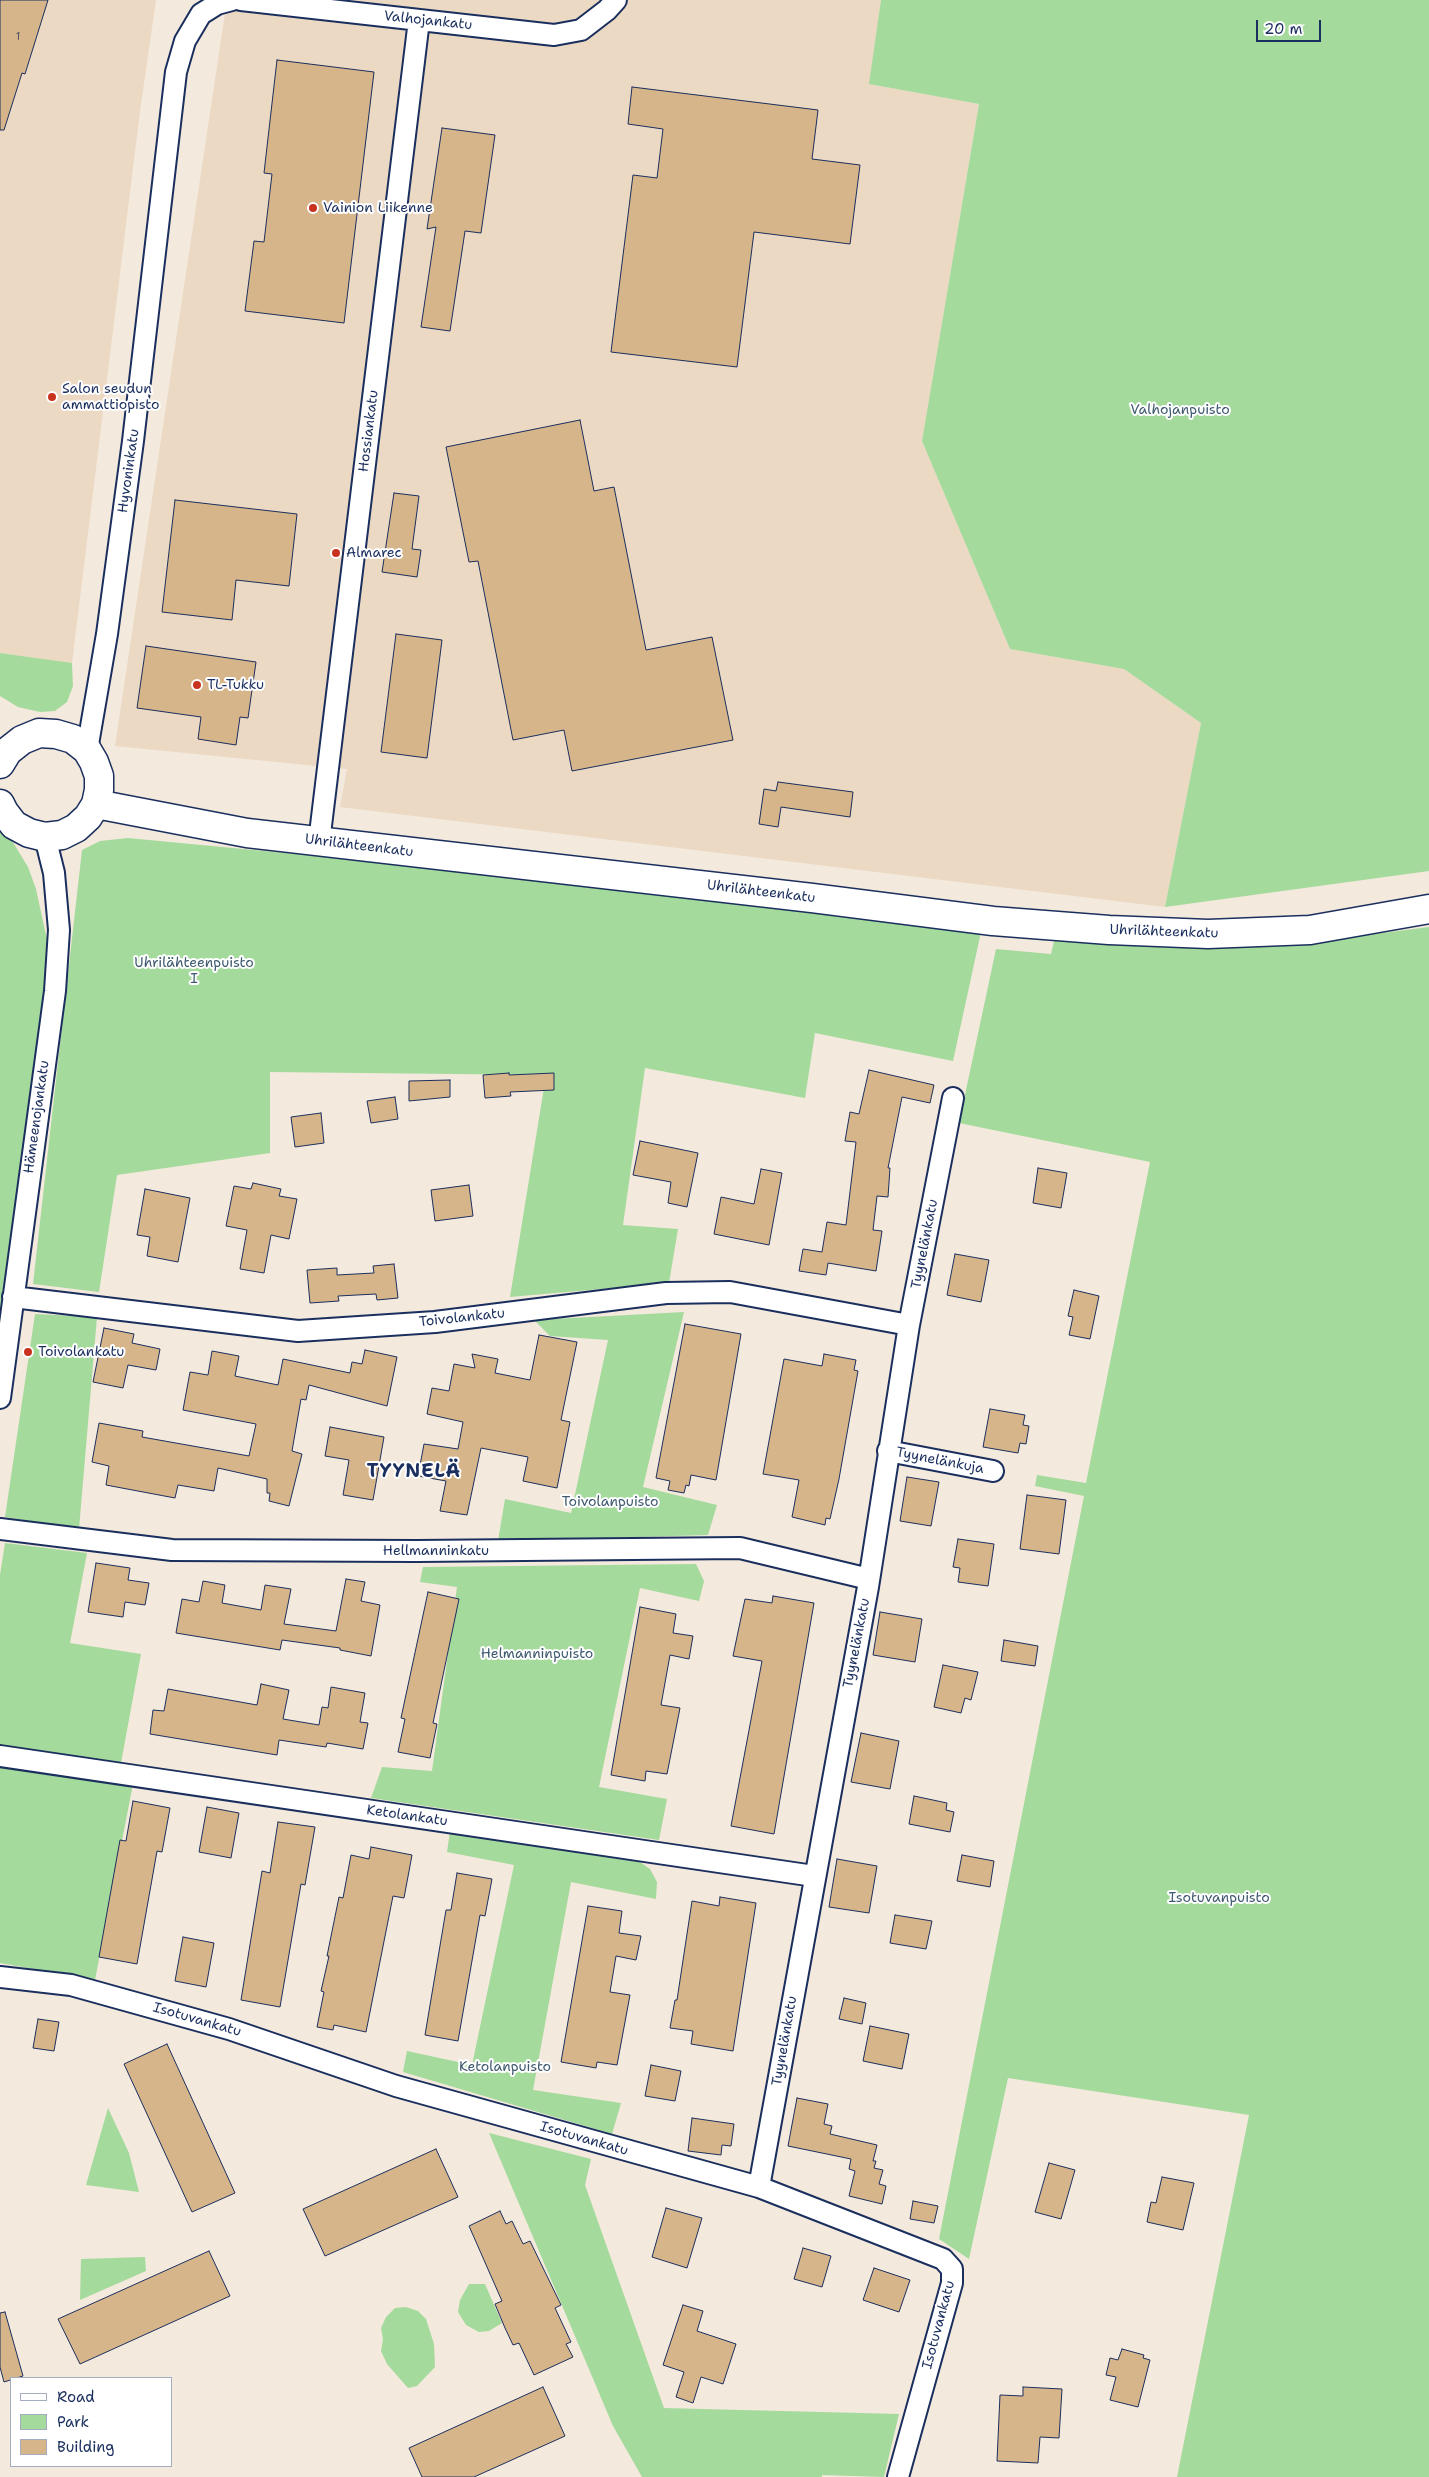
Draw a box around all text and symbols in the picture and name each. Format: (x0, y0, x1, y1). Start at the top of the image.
street label: Valhojankatu (383, 8, 473, 34)
scale bar (1259, 10, 1324, 42)
text: 20 m (1264, 19, 1303, 39)
house number: 1 (16, 30, 20, 44)
place label: Vainion Liikenne (323, 200, 433, 216)
marker: Vainion Liikenne (307, 202, 319, 214)
place label: Salon seudun ammattiopisto (62, 381, 159, 414)
street label: Hossiankatu (356, 389, 382, 473)
marker: Salon seudun ammattiopisto (46, 391, 58, 403)
park label: Valhojanpuisto (1130, 402, 1230, 418)
street label: Hyvoninkatu (115, 428, 143, 514)
place label: Almarec (346, 545, 402, 561)
marker: Almarec (330, 547, 342, 559)
place label: TL-Tukku (207, 677, 264, 693)
marker: TL-Tukku (191, 679, 203, 691)
street label: Uhrilähteenkatu (304, 831, 414, 861)
street label: Uhrilähteenkatu (706, 877, 816, 907)
street label: Uhrilähteenkatu (1109, 922, 1219, 942)
park label: Uhrilähteenpuisto I (134, 955, 254, 988)
street label: Hämeenojankatu (21, 1059, 53, 1175)
street label: Tyynelänkatu (908, 1198, 942, 1290)
street label: Toivolankatu (418, 1305, 506, 1331)
place label: Toivolankatu (38, 1344, 124, 1360)
marker: Toivolankatu (22, 1346, 34, 1358)
street label: Tyynelänkuja (895, 1444, 985, 1478)
district label: TYYNELÄ (366, 1461, 462, 1483)
park label: Toivolanpuisto (562, 1494, 658, 1510)
street label: Hellmanninkatu (383, 1543, 489, 1559)
street label: Tyynelänkatu (840, 1597, 874, 1689)
park label: Helmanninpuisto (481, 1646, 593, 1662)
street label: Ketolankatu (365, 1802, 449, 1830)
park label: Isotuvanpuisto (1168, 1890, 1270, 1906)
street label: Tyynelänkatu (769, 1995, 801, 2087)
street label: Isotuvankatu (151, 1999, 243, 2041)
park label: Ketolanpuisto (459, 2059, 551, 2075)
street label: Isotuvankatu (538, 2118, 630, 2160)
street label: Isotuvankatu (919, 2279, 959, 2371)
legend (10, 2377, 172, 2467)
text: Road (57, 2387, 95, 2407)
text: Park (57, 2412, 89, 2432)
text: Building (57, 2437, 114, 2457)

